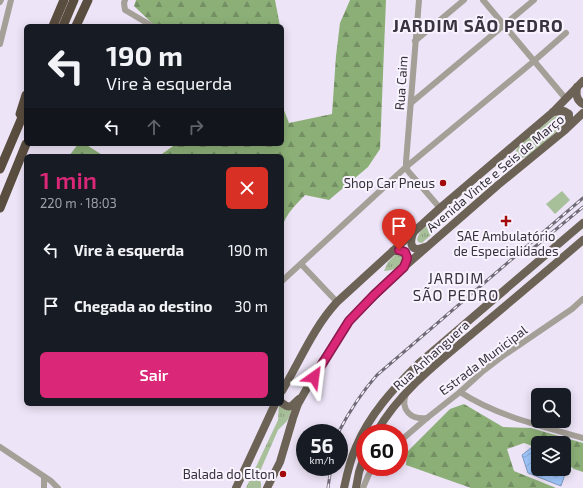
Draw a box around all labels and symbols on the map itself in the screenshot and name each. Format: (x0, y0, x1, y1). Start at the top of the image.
district label: JARDIM SÃO PEDRO (392, 15, 564, 35)
street label: Rua Caim (391, 55, 411, 111)
street label: Avenida Vinte e Seis de Março (423, 111, 568, 236)
place label: Shop Car Pneus (344, 175, 435, 191)
marker: Shop Car Pneus (438, 178, 448, 188)
pin (382, 209, 416, 250)
marker: SAE Ambulatório de Especialidades (500, 215, 512, 227)
place label: SAE Ambulatório de Especialidades (453, 228, 559, 259)
district label: JARDIM SÃO PEDRO (413, 269, 499, 304)
street label: Rua Anhanguera (390, 317, 472, 393)
street label: Estrada Municipal (436, 322, 530, 398)
position arrow (293, 356, 335, 398)
speed limit sign: 60 (356, 424, 408, 476)
place label: Balada do Elton (183, 466, 275, 482)
marker: Balada do Elton (278, 469, 288, 479)

